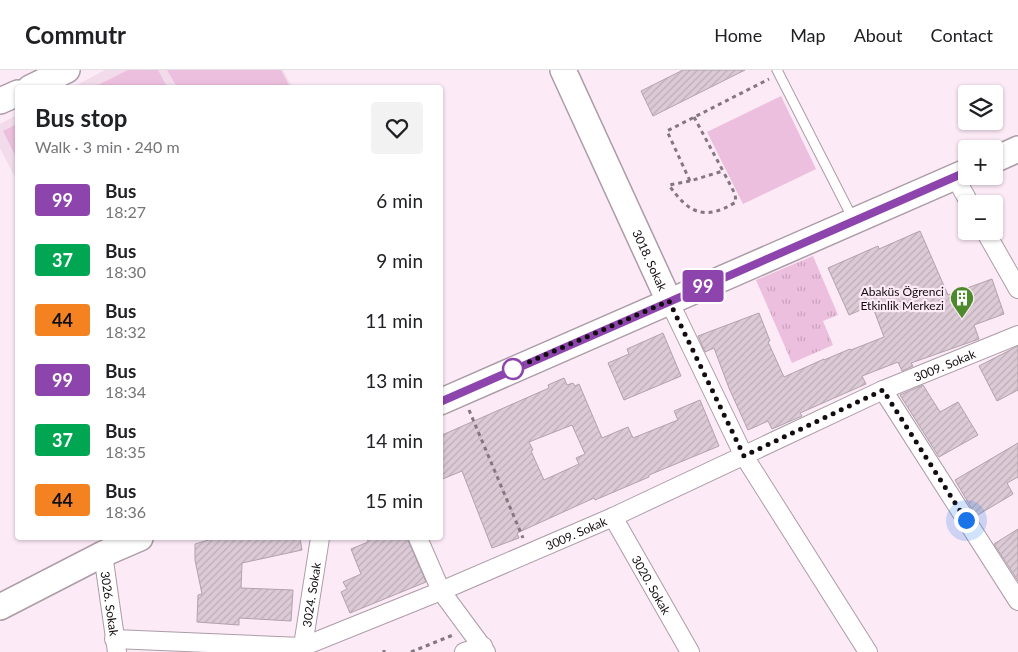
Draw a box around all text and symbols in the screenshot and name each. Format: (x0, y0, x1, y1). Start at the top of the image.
text: Commutr (25, 20, 126, 49)
text: Home (714, 24, 762, 46)
text: Map (790, 24, 826, 46)
text: About (854, 24, 903, 46)
text: Contact (931, 24, 993, 46)
map controls (958, 85, 1003, 240)
button: layers (958, 85, 1003, 130)
button: heart (371, 102, 423, 154)
text: Bus stop (35, 103, 127, 132)
text: Walk · 3 min · 240 m (35, 137, 180, 156)
button: + (958, 140, 1003, 185)
text: Bus (105, 179, 136, 202)
text: 99 (52, 189, 73, 211)
text: 6 min (376, 189, 423, 212)
button: − (958, 195, 1003, 240)
text: 18:27 (105, 202, 146, 221)
street label: 3018. Sokak (630, 227, 671, 294)
text: Bus (105, 239, 136, 262)
text: 37 (52, 249, 73, 271)
text: 9 min (376, 249, 423, 272)
text: 18:30 (105, 262, 146, 281)
line badge: 99 (680, 270, 726, 302)
text: 99 (693, 275, 713, 297)
place label: Abaküs Öğrenci Etkinlik Merkezi (860, 284, 944, 313)
building icon: Abaküs Öğrenci Etkinlik Merkezi (949, 285, 975, 319)
text: Bus (105, 299, 136, 322)
text: 44 (52, 309, 73, 331)
text: 11 min (365, 309, 423, 332)
text: 18:32 (105, 322, 146, 341)
street label: 3009. Sokak (911, 345, 978, 384)
unlabelled marker (502, 358, 524, 380)
text: Bus (105, 359, 136, 382)
text: 99 (52, 369, 73, 391)
text: 13 min (365, 369, 423, 392)
text: 18:34 (105, 382, 146, 401)
text: Bus (105, 419, 136, 442)
text: 37 (52, 429, 73, 451)
text: 14 min (365, 429, 423, 452)
text: 18:35 (105, 442, 146, 461)
text: Bus (105, 479, 136, 502)
text: 44 (52, 489, 73, 511)
text: 15 min (365, 489, 423, 512)
text: 18:36 (105, 502, 146, 521)
your location (954, 508, 979, 533)
street label: 3009. Sokak (543, 513, 610, 553)
street label: 3020. Sokak (629, 553, 675, 618)
street label: 3024. Sokak (299, 560, 324, 628)
street label: 3026. Sokak (98, 570, 122, 638)

